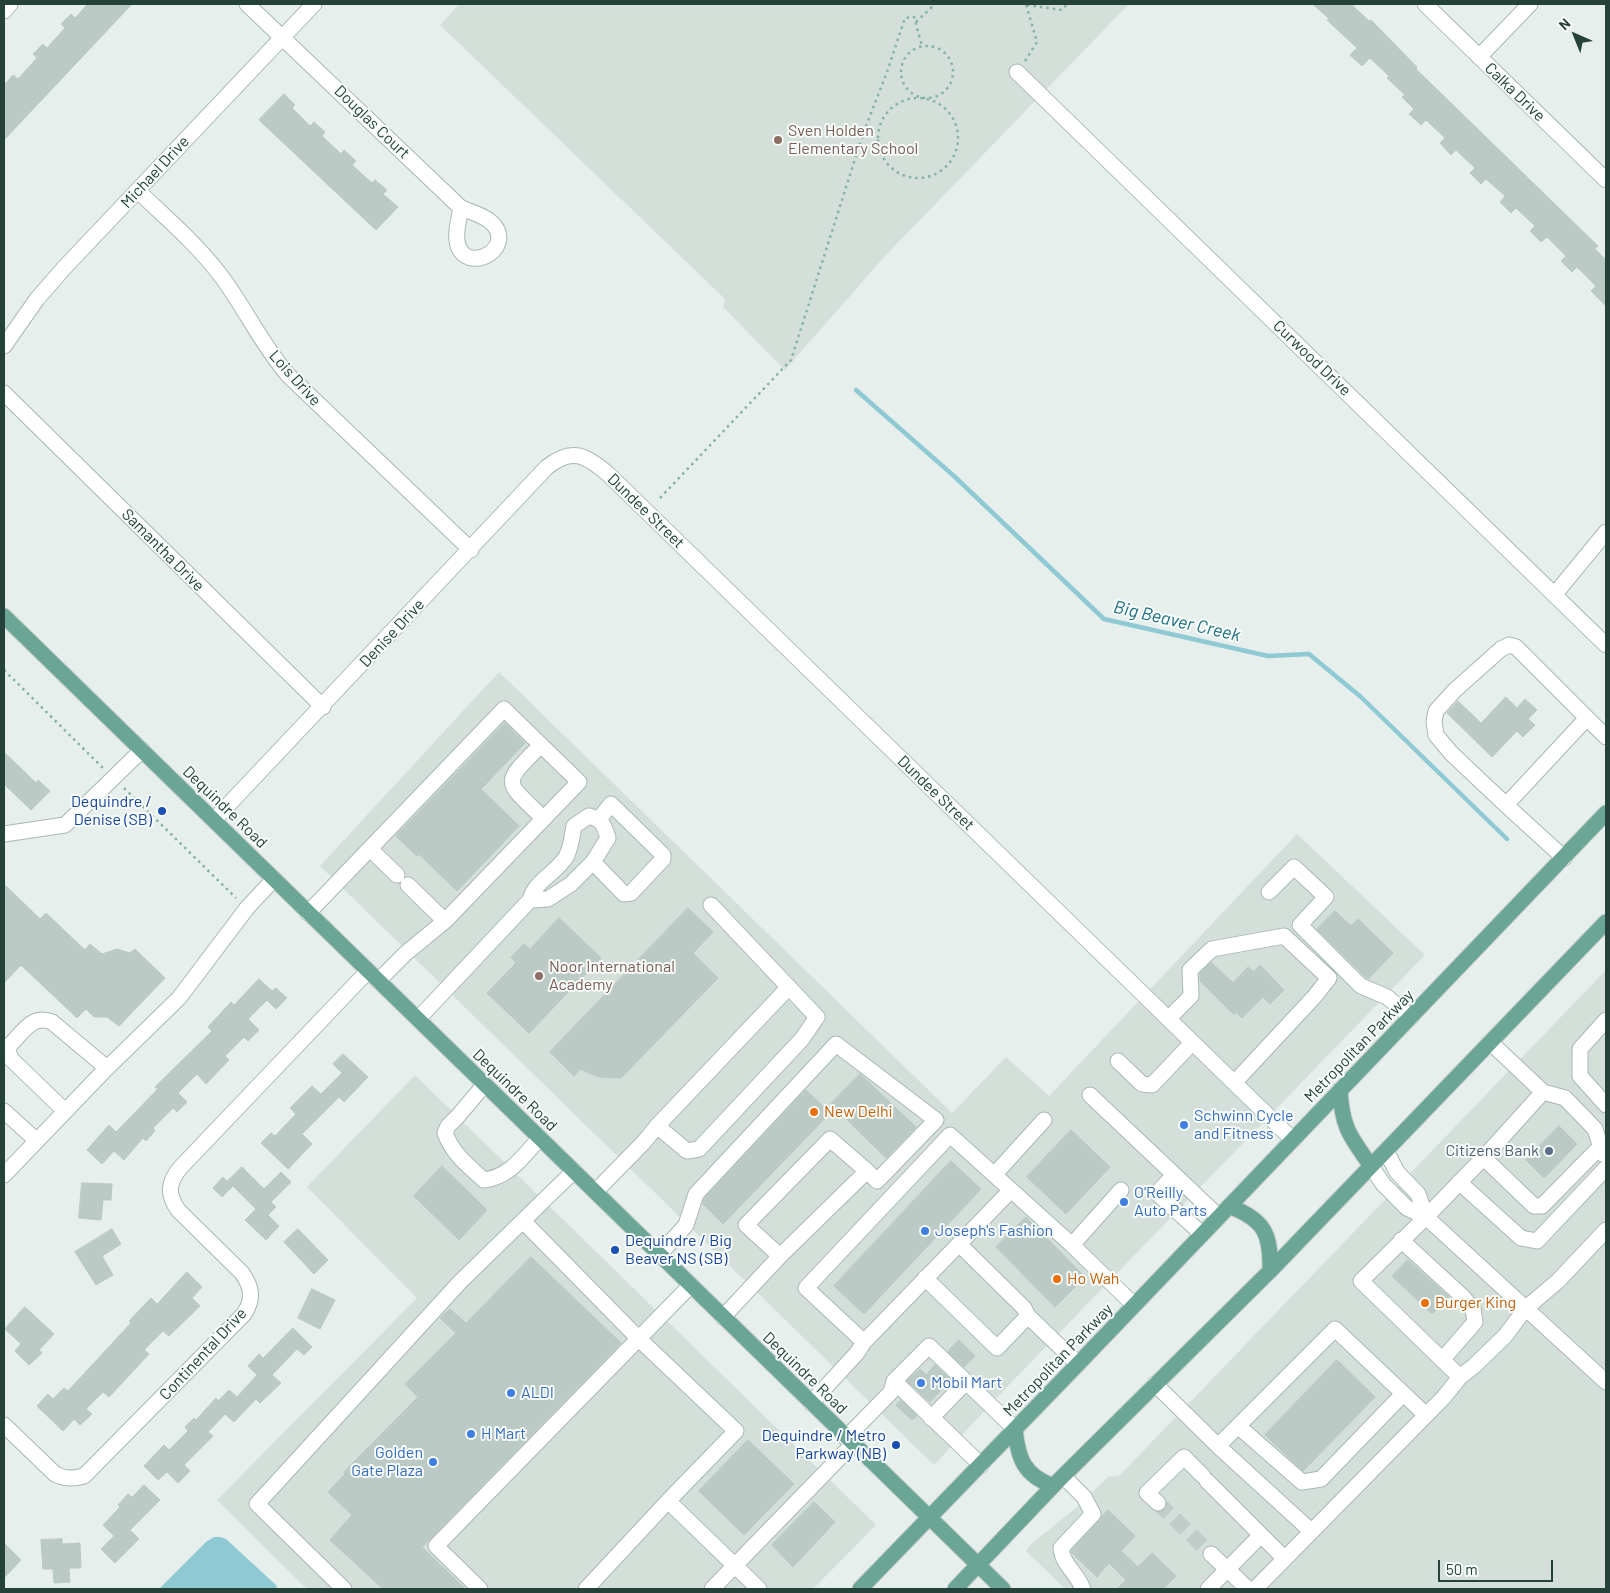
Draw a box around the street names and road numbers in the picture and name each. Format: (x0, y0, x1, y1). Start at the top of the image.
street label: Calka Drive (1481, 59, 1549, 125)
street label: Douglas Court (330, 81, 414, 163)
street label: Michael Drive (117, 132, 193, 212)
street label: Curwood Drive (1269, 316, 1355, 400)
street label: Lois Drive (265, 346, 325, 410)
street label: Dundee Street (604, 470, 688, 552)
street label: Samantha Drive (118, 505, 208, 595)
street label: Denise Drive (356, 595, 428, 671)
street label: Dundee Street (894, 752, 978, 834)
street label: Dequindre Road (179, 762, 271, 852)
street label: Metropolitan Parkway (1300, 986, 1418, 1106)
street label: Dequindre Road (469, 1045, 561, 1135)
street label: Metropolitan Parkway (999, 1300, 1117, 1420)
street label: Continental Drive (155, 1304, 251, 1404)
street label: Dequindre Road (759, 1328, 851, 1418)

